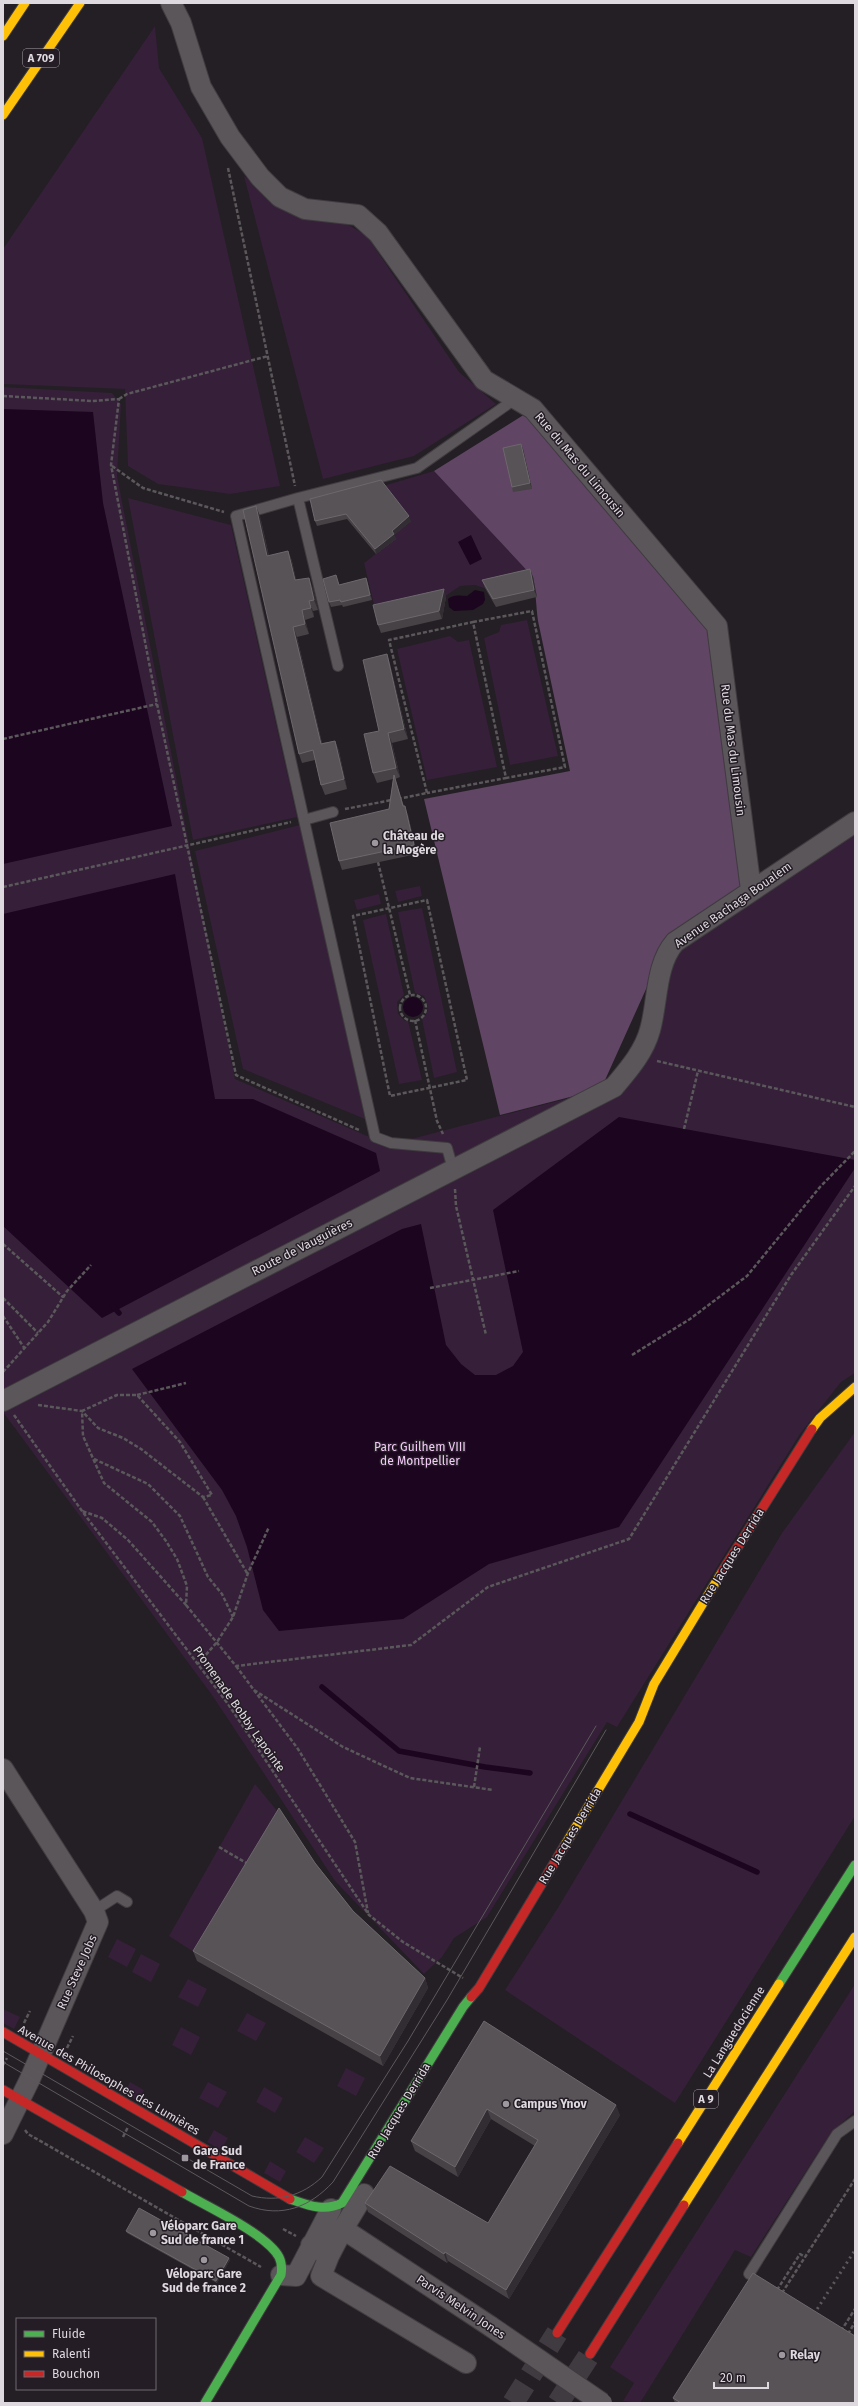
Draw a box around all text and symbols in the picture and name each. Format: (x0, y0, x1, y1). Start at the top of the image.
road number: A 709 (23, 49, 59, 67)
street label: Rue du Mas du Limousin (532, 410, 628, 520)
street label: Rue du Mas du Limousin (718, 683, 748, 817)
place label: Château de la Mogère (383, 829, 445, 857)
marker: Château de la Mogère (370, 838, 380, 848)
street label: Avenue Bachaga Boualem (672, 859, 794, 951)
street label: Route de Vauguières (249, 1215, 355, 1278)
park label: Parc Guilhem VIII de Montpellier (374, 1440, 466, 1468)
street label: Rue Jacques Derrida (697, 1506, 767, 1606)
street label: Promenade Bobby Lapointe (190, 1643, 288, 1775)
street label: Rue Jacques Derrida (536, 1785, 604, 1887)
street label: Rue Steve Jobs (54, 1932, 100, 2011)
street label: La Languedocienne (700, 1984, 768, 2080)
street label: Avenue des Philosophes des Lumières (16, 2022, 203, 2138)
street label: Rue Jacques Derrida (365, 2060, 433, 2162)
road number: A 9 (694, 2090, 718, 2108)
place label: Campus Ynov (514, 2097, 587, 2111)
marker: Campus Ynov (501, 2099, 511, 2109)
place label: Gare Sud de France (193, 2144, 245, 2172)
marker: Gare Sud de France (180, 2153, 190, 2163)
place label: Véloparc Gare Sud de france 1 (160, 2219, 244, 2247)
marker: Véloparc Gare Sud de france 1 (148, 2228, 158, 2238)
marker: Véloparc Gare Sud de france 2 (199, 2255, 209, 2265)
place label: Véloparc Gare Sud de france 2 (162, 2267, 246, 2295)
street label: Parvis Melvin Jones (414, 2272, 508, 2342)
legend (16, 2318, 156, 2390)
text: Fluide (52, 2327, 85, 2341)
text: Ralenti (52, 2347, 90, 2361)
place label: Relay (790, 2348, 821, 2362)
marker: Relay (777, 2350, 787, 2360)
scale bar (714, 2364, 768, 2390)
text: Bouchon (52, 2367, 100, 2381)
text: 20 m (720, 2371, 746, 2385)

